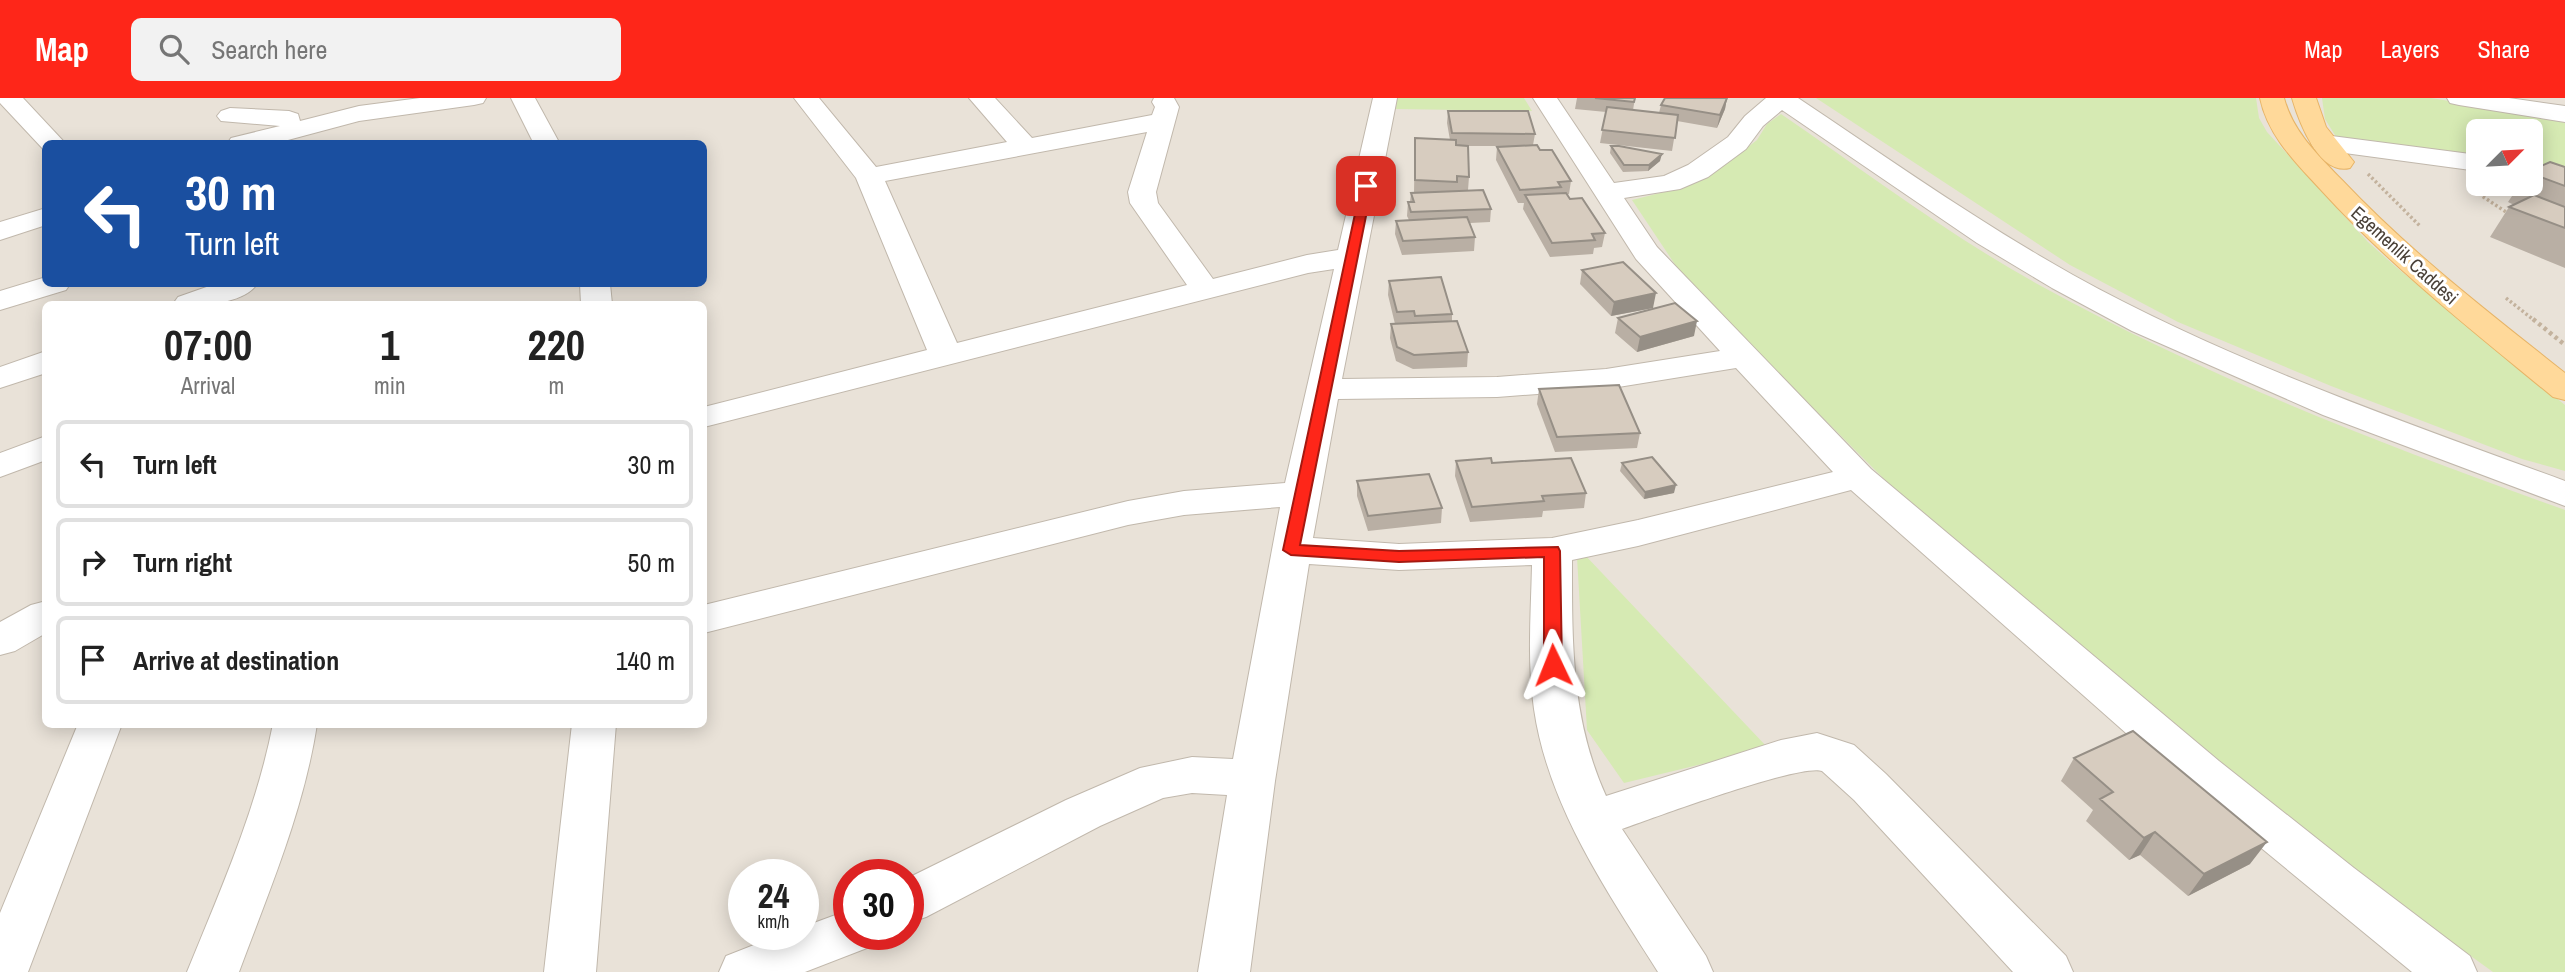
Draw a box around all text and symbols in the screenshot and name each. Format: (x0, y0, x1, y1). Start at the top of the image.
search box (131, 18, 621, 81)
text: Map (35, 27, 89, 71)
icon: search (155, 30, 193, 68)
text: Search here (211, 32, 327, 67)
text: Map (2304, 33, 2342, 65)
text: Layers (2380, 33, 2439, 65)
text: Share (2477, 33, 2530, 65)
north arrow (2466, 119, 2543, 196)
map controls (2466, 119, 2543, 196)
pin (1336, 156, 1396, 216)
text: 30 m (185, 159, 277, 225)
icon: arrive (1347, 167, 1385, 205)
icon: left (70, 168, 161, 259)
street label: Egemenlik Caddesi (2346, 200, 2464, 310)
text: Turn left (185, 222, 279, 265)
text: 07:00 (164, 317, 252, 373)
text: 1 (380, 317, 399, 373)
text: 220 (528, 317, 585, 373)
text: Arrival (181, 370, 235, 401)
text: min (374, 370, 406, 401)
text: m (548, 370, 564, 401)
icon: left (74, 445, 112, 483)
text: Turn left (133, 447, 217, 482)
text: 30 m (628, 447, 675, 482)
icon: right (74, 543, 112, 581)
text: Turn right (133, 545, 232, 580)
text: 50 m (628, 545, 675, 580)
position arrow (1516, 628, 1590, 702)
icon: arrive (74, 641, 112, 679)
text: Arrive at destination (133, 643, 339, 678)
text: 140 m (616, 643, 675, 678)
speed limit sign: 30 (833, 859, 924, 950)
text: 24 (758, 872, 789, 919)
text: km/h (758, 909, 790, 934)

